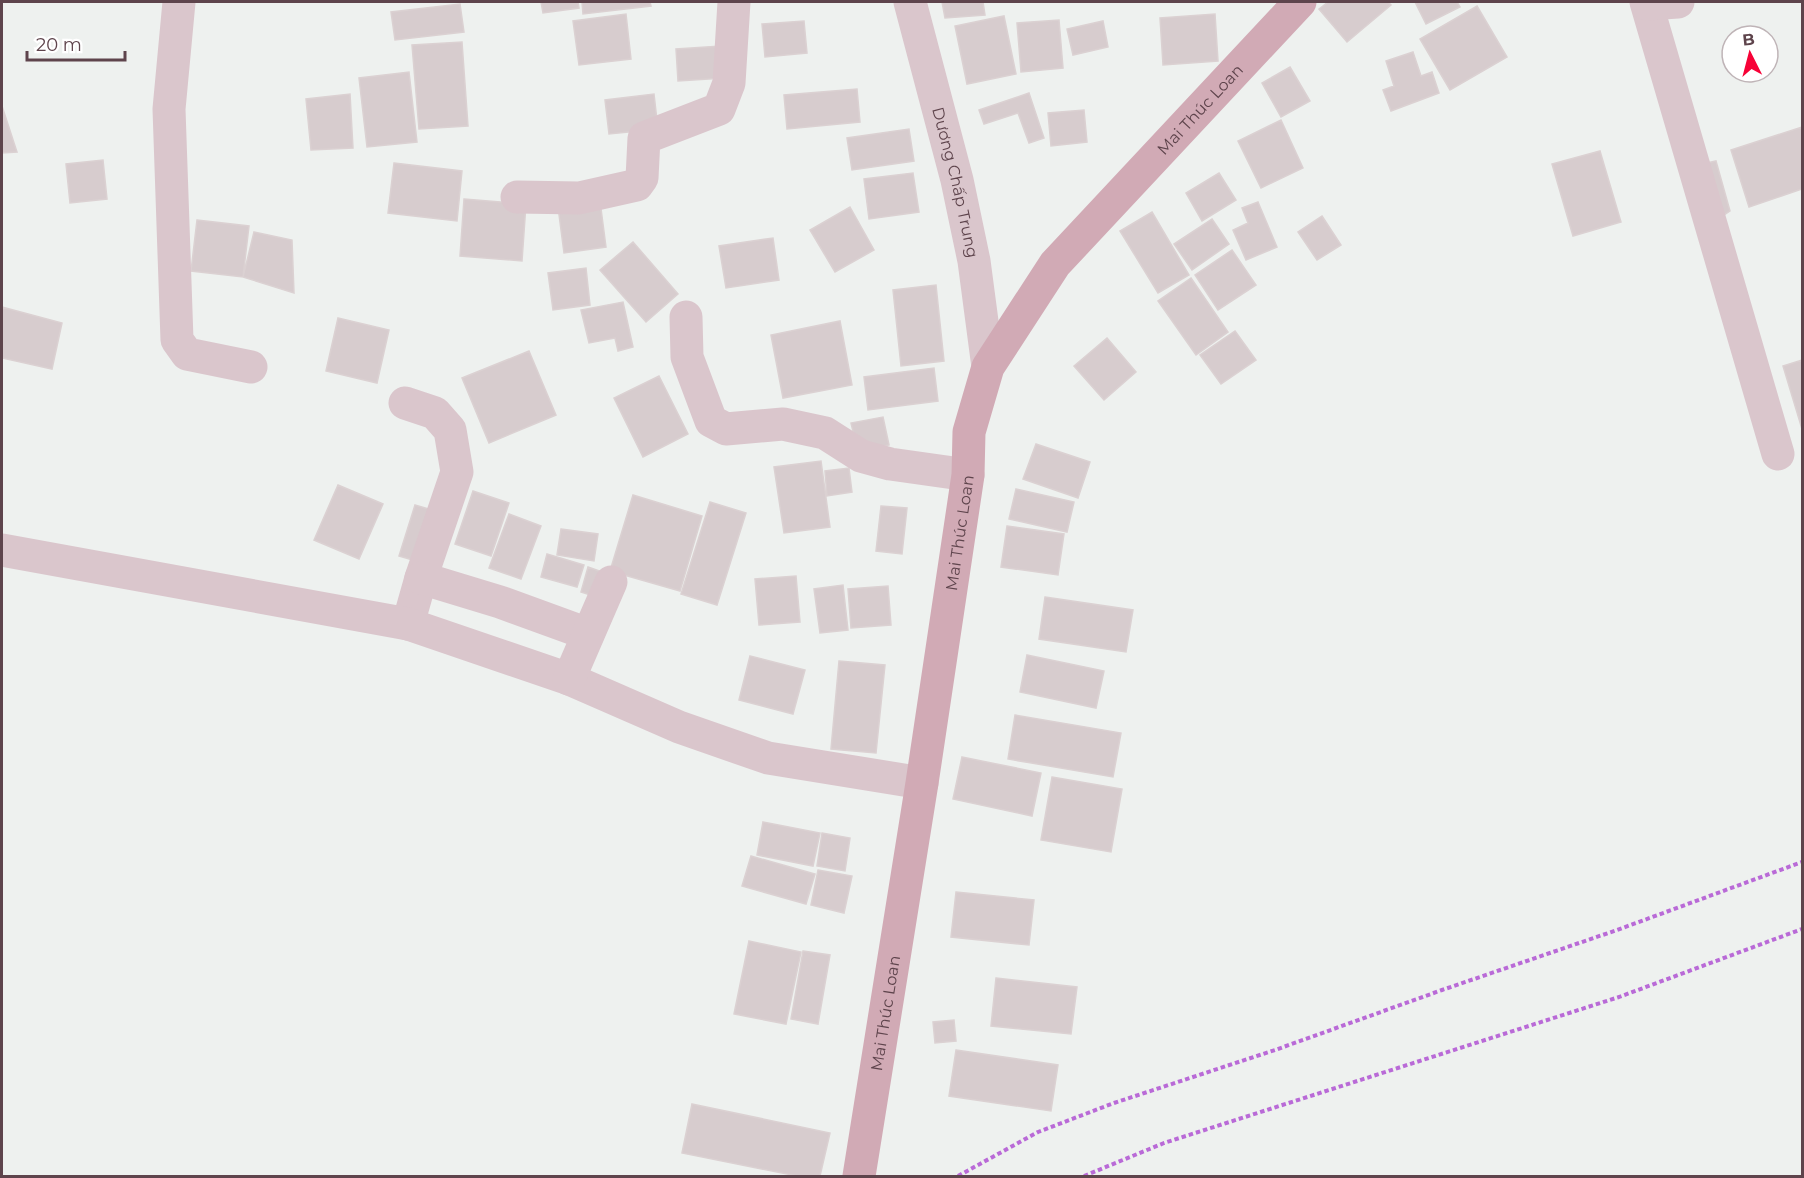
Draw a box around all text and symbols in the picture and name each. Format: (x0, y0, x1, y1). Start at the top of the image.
scale bar (27, 24, 124, 62)
north arrow (1720, 24, 1780, 84)
text: B (1741, 29, 1756, 50)
text: 20 m (36, 34, 82, 56)
street label: Mai Thúc Loan (1153, 60, 1247, 159)
street label: Dương Chấp Trung (928, 105, 982, 259)
street label: Mai Thúc Loan (942, 474, 978, 592)
street label: Mai Thúc Loan (867, 954, 904, 1072)

